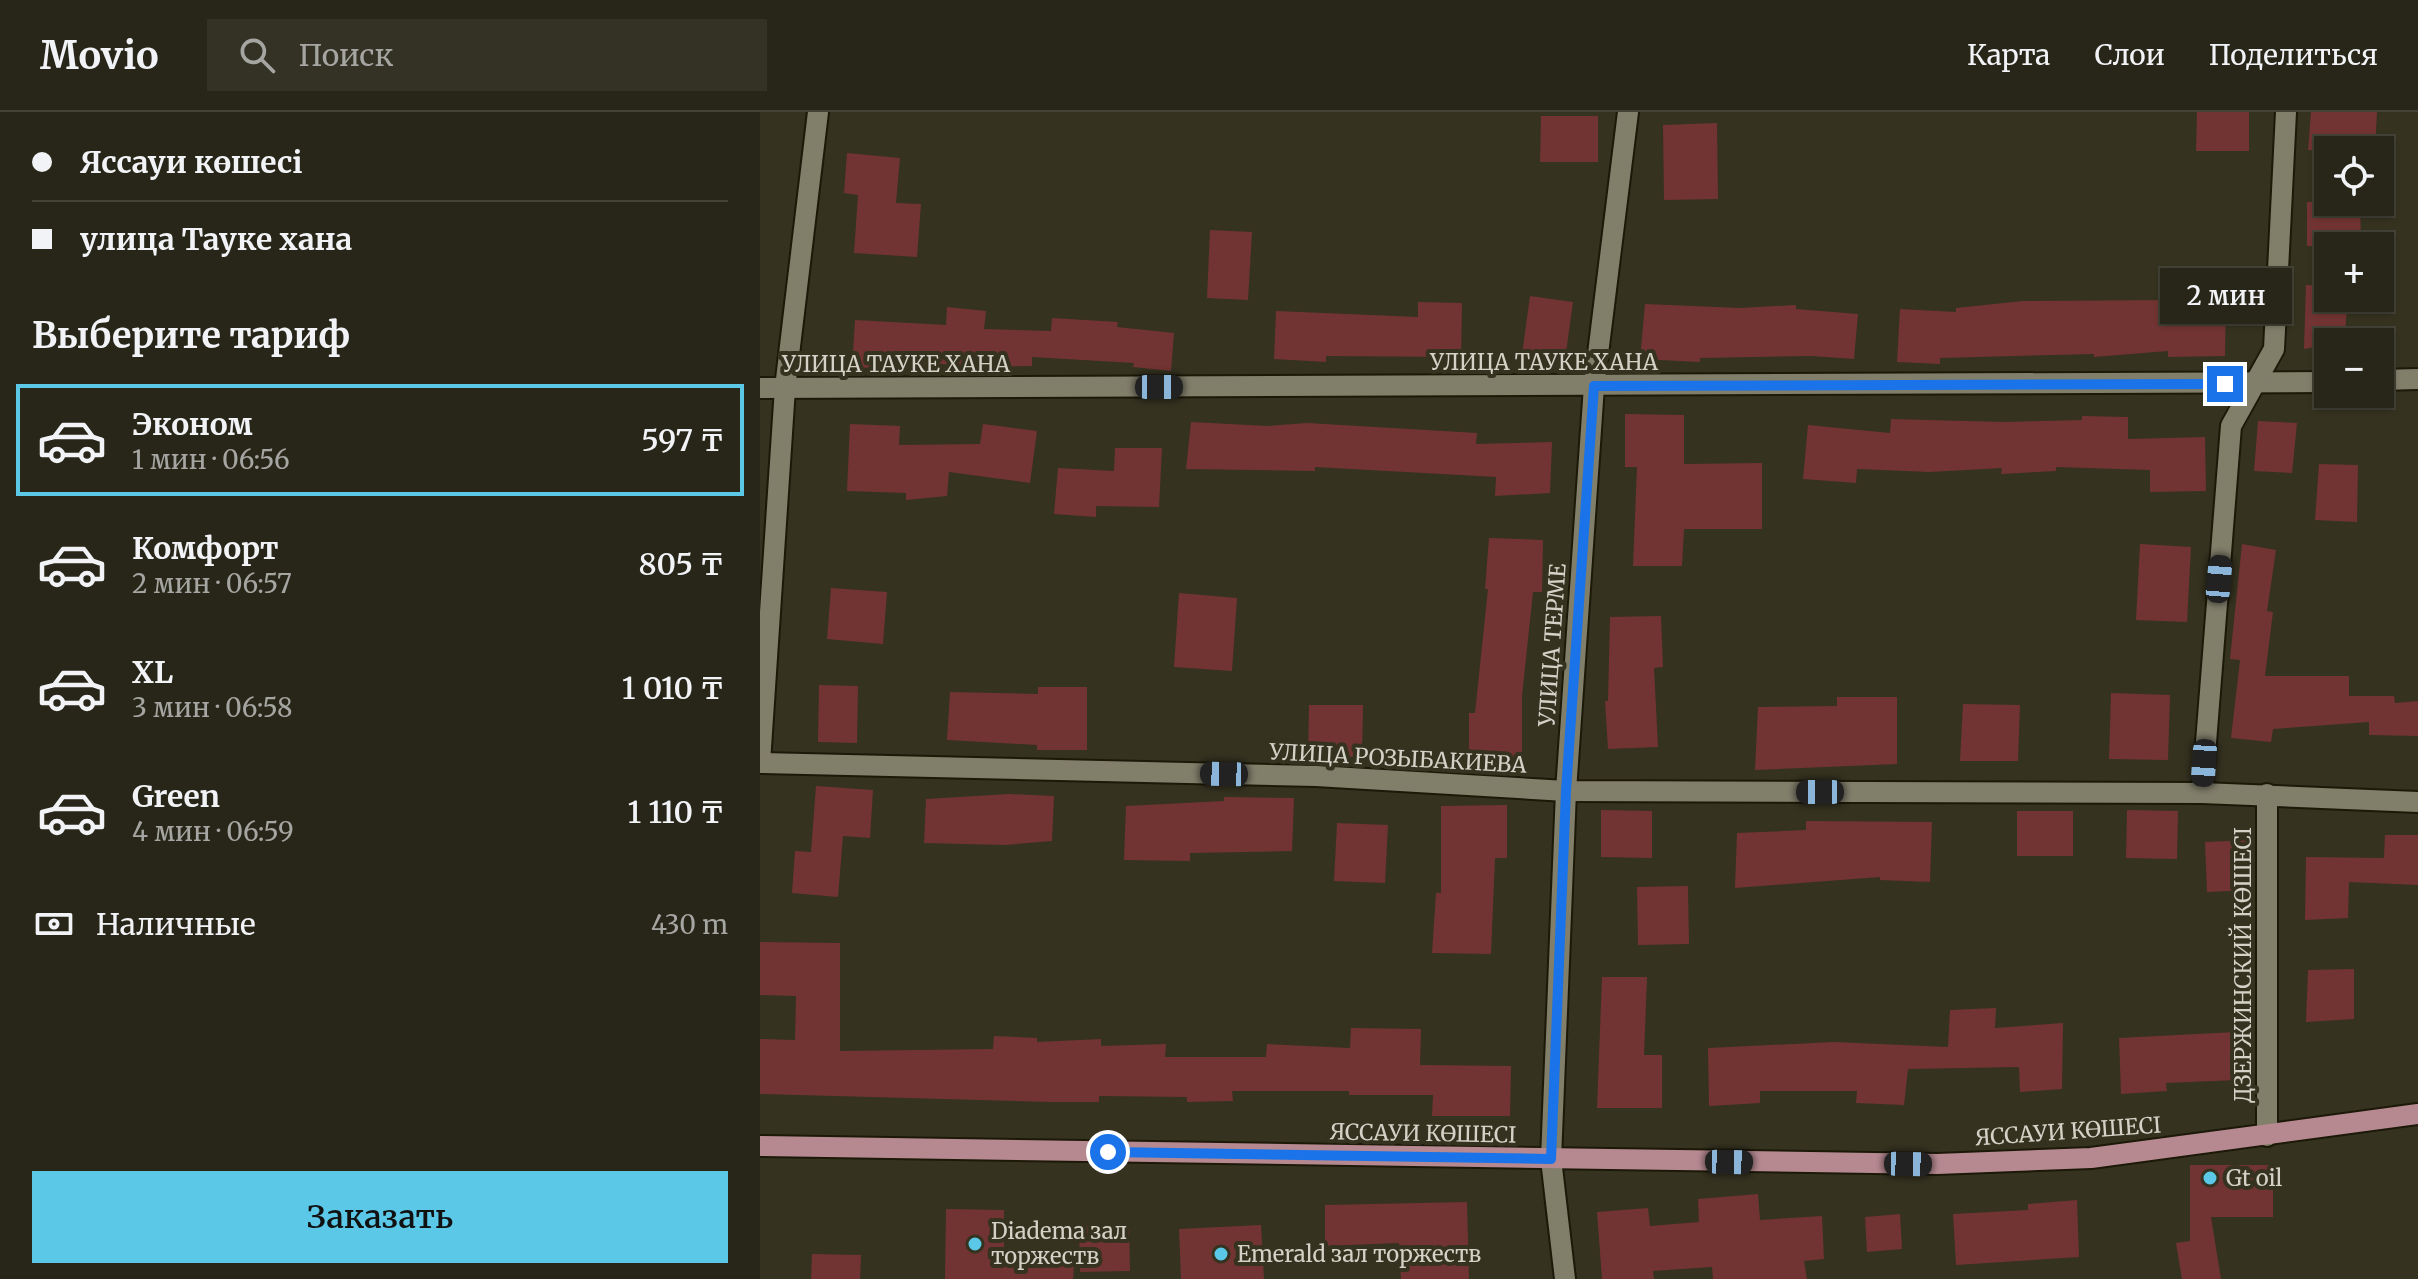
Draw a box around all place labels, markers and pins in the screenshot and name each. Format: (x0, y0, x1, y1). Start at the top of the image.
place label: Gt oil (2226, 1164, 2283, 1192)
marker: Gt oil (2201, 1169, 2219, 1187)
place label: Diadema зал торжеств (991, 1217, 1127, 1270)
marker: Diadema зал торжеств (966, 1235, 984, 1253)
place label: Emerald зал торжеств (1237, 1240, 1481, 1268)
marker: Emerald зал торжеств (1212, 1245, 1230, 1263)

